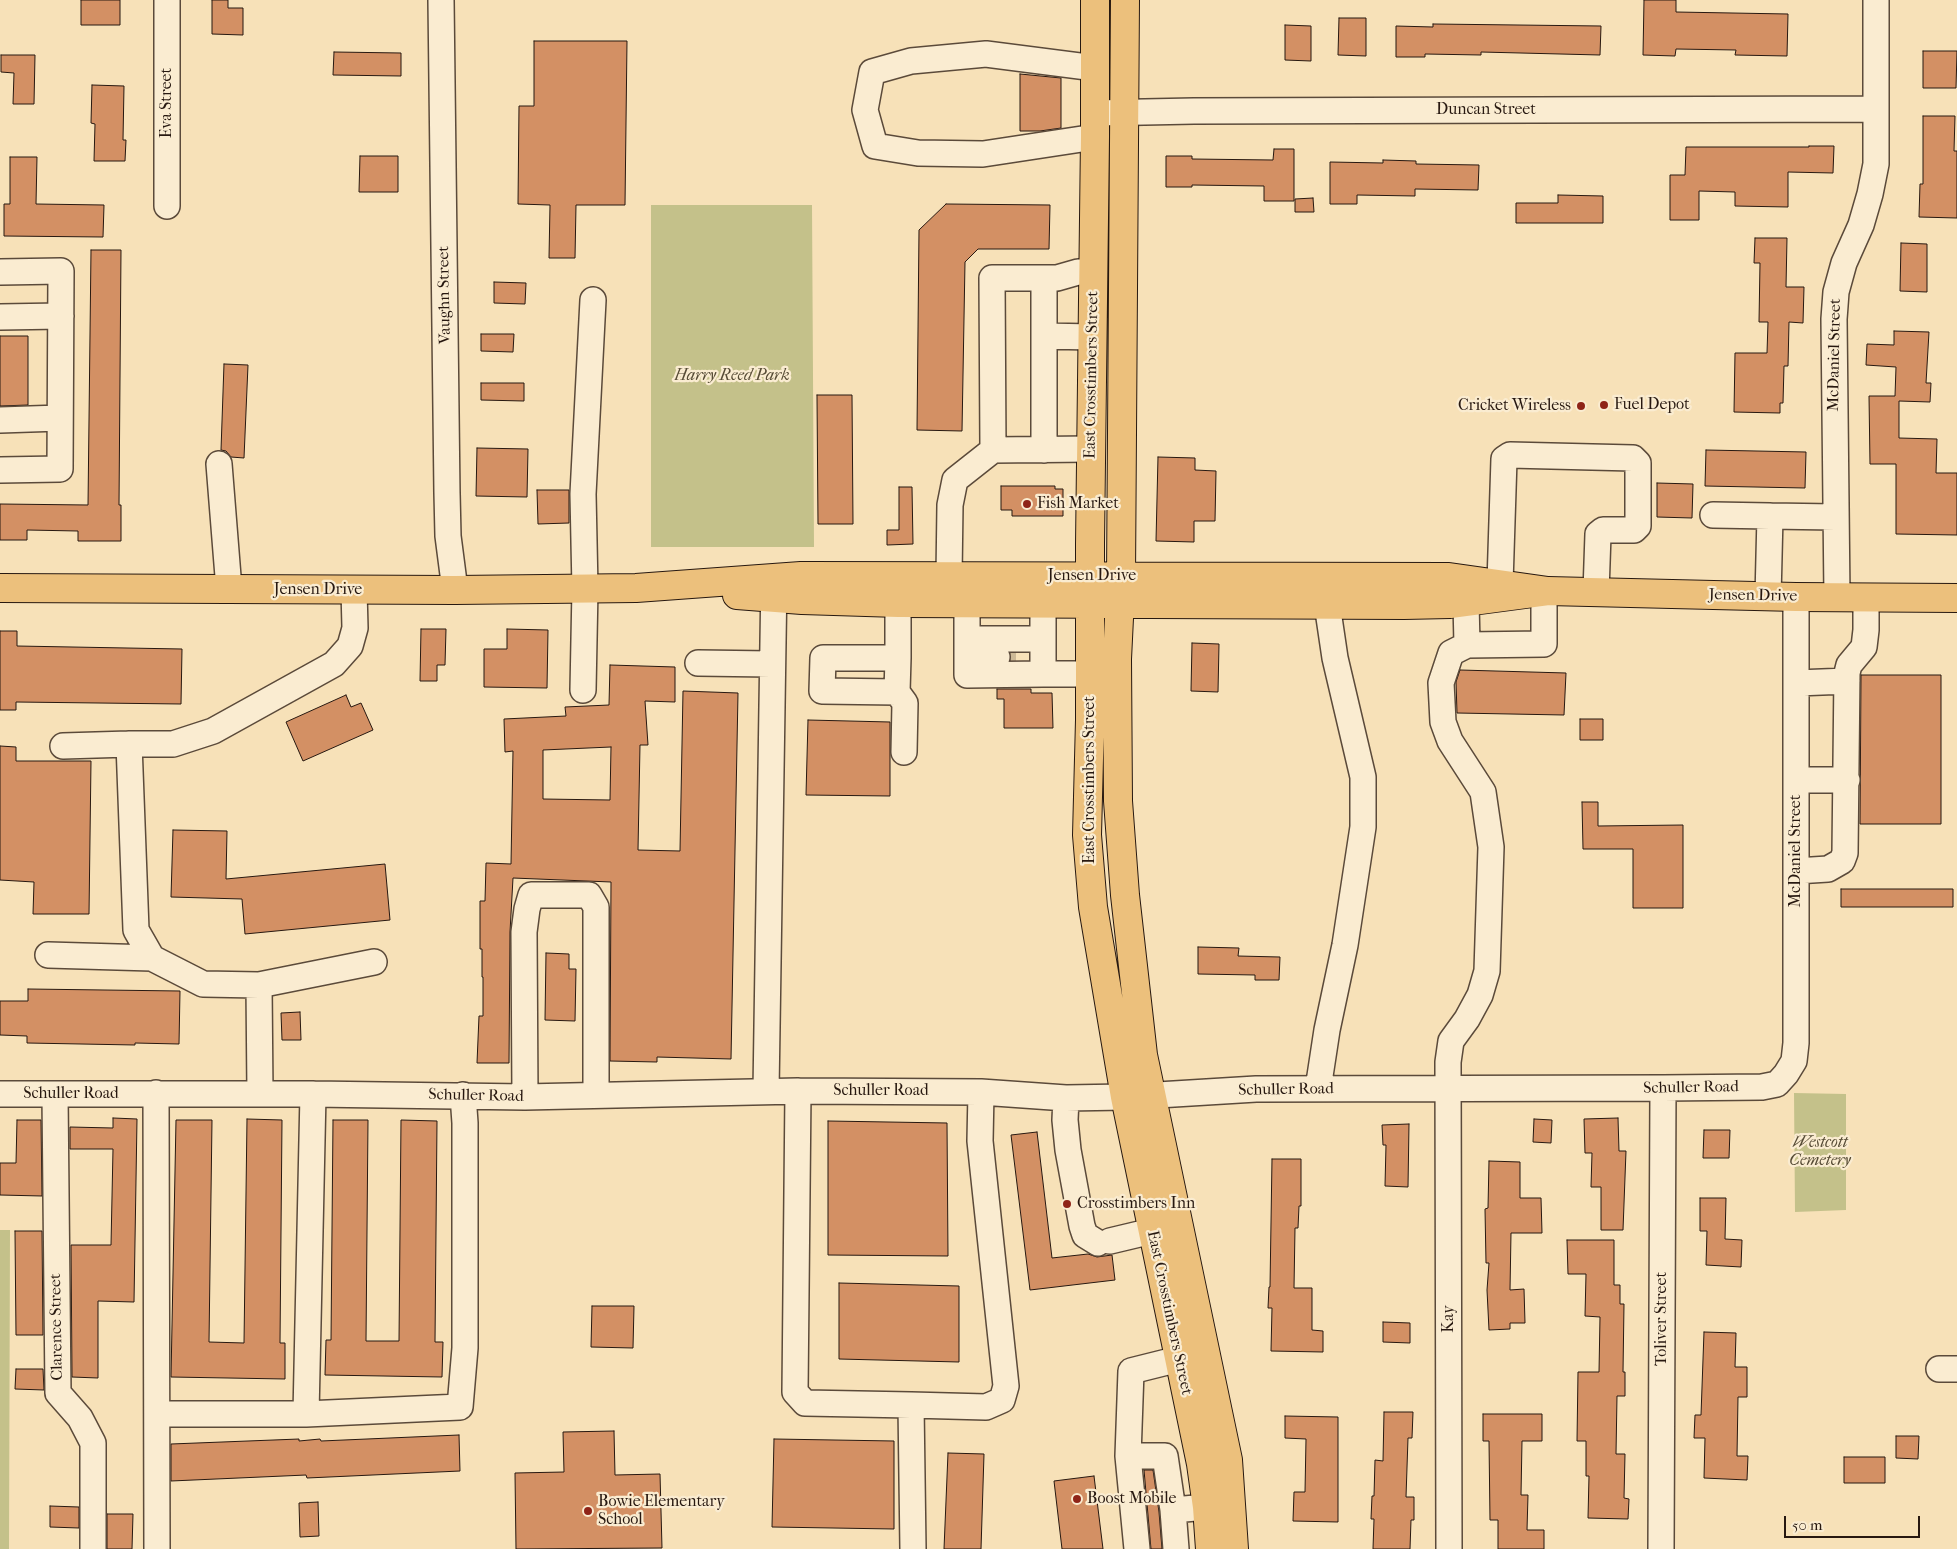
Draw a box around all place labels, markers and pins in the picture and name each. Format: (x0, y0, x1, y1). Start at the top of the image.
place label: Fuel Depot (1614, 395, 1690, 415)
place label: Cricket Wireless (1458, 396, 1571, 416)
marker: Fuel Depot (1598, 399, 1610, 411)
marker: Cricket Wireless (1575, 400, 1587, 412)
place label: Fish Market (1037, 494, 1119, 514)
marker: Fish Market (1021, 498, 1033, 510)
place label: Crosstimbers Inn (1077, 1194, 1195, 1214)
marker: Crosstimbers Inn (1061, 1198, 1073, 1210)
place label: Boost Mobile (1087, 1489, 1176, 1509)
place label: Bowie Elementary School (598, 1492, 725, 1530)
marker: Boost Mobile (1071, 1493, 1083, 1505)
marker: Bowie Elementary School (582, 1505, 594, 1517)

